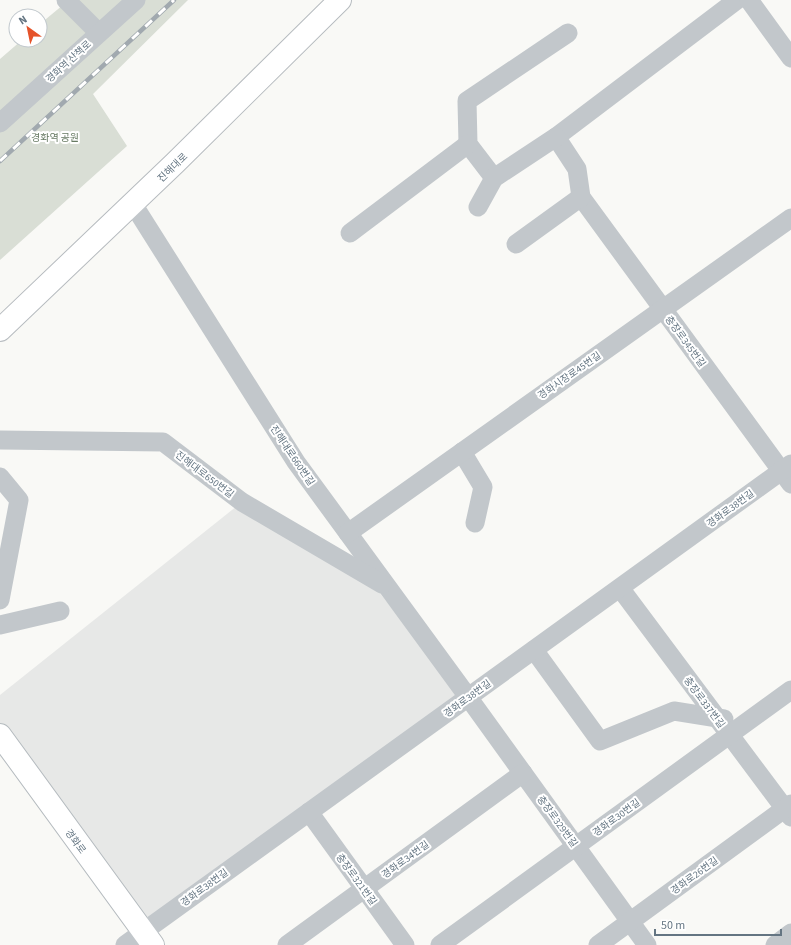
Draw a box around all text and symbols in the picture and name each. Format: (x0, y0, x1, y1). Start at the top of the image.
north arrow (8, 8, 48, 48)
text: N (16, 12, 30, 28)
street label: 경화역 산책로 (43, 37, 95, 86)
park label: 경화역 공원 (31, 131, 79, 145)
street label: 진해대로 (155, 150, 191, 186)
street label: 충장로345번길 (662, 313, 709, 370)
street label: 경화시장로45번길 (535, 349, 604, 403)
street label: 진해대로660번길 (267, 423, 318, 489)
street label: 진해대로650번길 (172, 448, 237, 501)
street label: 경화로38번길 (704, 487, 757, 531)
street label: 충장로337번길 (680, 674, 728, 731)
street label: 경화로38번길 (441, 677, 494, 721)
street label: 충장로329번길 (534, 793, 581, 850)
street label: 경화로30번길 (590, 796, 643, 840)
street label: 경화로 (61, 826, 89, 857)
street label: 경화로34번길 (379, 838, 432, 882)
street label: 충장로321번길 (333, 851, 380, 908)
street label: 경화로26번길 (668, 854, 721, 898)
street label: 경화로38번길 (178, 866, 231, 910)
scale bar (655, 911, 781, 937)
text: 50 m (661, 917, 685, 934)

